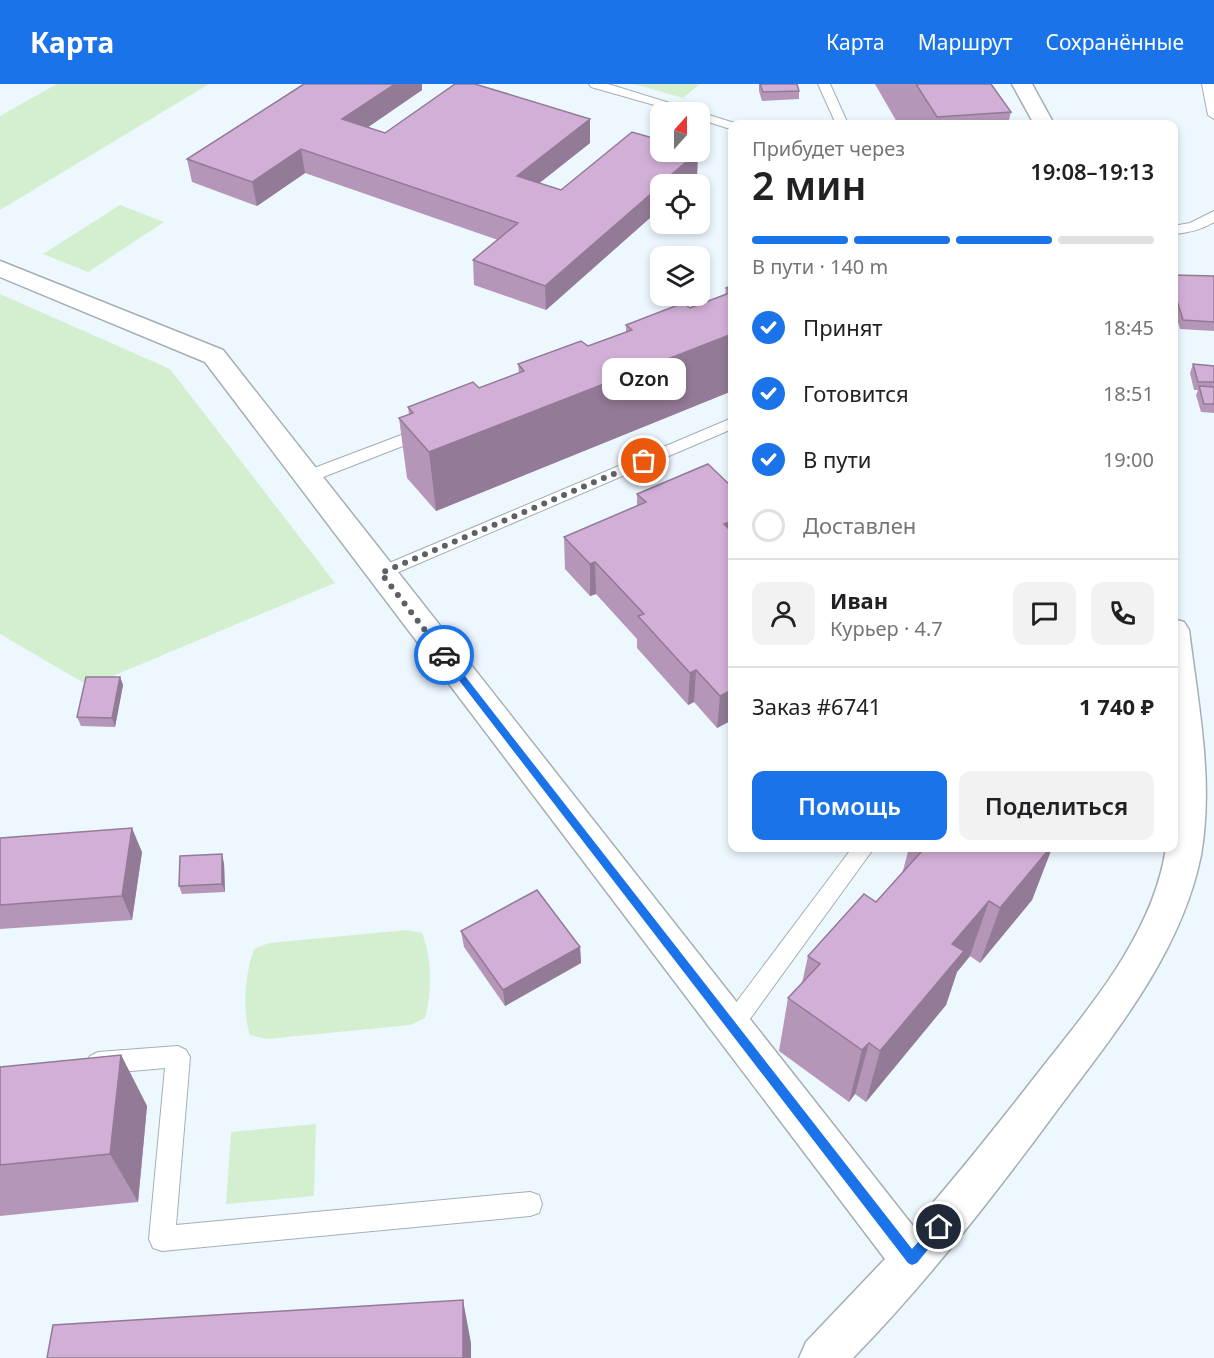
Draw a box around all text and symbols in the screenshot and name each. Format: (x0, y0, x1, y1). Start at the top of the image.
text: Карта (30, 23, 114, 61)
text: Карта (826, 28, 885, 56)
text: Маршрут (918, 28, 1013, 56)
text: Сохранённые (1046, 28, 1184, 56)
north arrow (650, 102, 710, 162)
map controls (650, 102, 710, 306)
text: Прибудет через (752, 135, 905, 162)
text: 19:08–19:13 (1030, 156, 1154, 186)
text: 2 мин (752, 158, 867, 211)
button: locate (650, 174, 710, 234)
button: layers (650, 246, 710, 306)
text: В пути · 140 m (752, 253, 888, 280)
icon: check (752, 311, 785, 344)
text: Принят (803, 312, 883, 342)
text: 18:45 (1103, 314, 1154, 341)
callout: Ozon (602, 359, 686, 401)
text: Ozon (619, 365, 669, 392)
icon: check (752, 377, 785, 410)
text: Готовится (803, 378, 909, 408)
text: 18:51 (1103, 380, 1154, 407)
pin (618, 435, 669, 486)
icon: check (752, 443, 785, 476)
icon: bag (627, 444, 660, 477)
text: В пути (803, 444, 871, 474)
text: 19:00 (1103, 446, 1154, 473)
text: Доставлен (803, 510, 916, 540)
button: person (752, 582, 815, 645)
button: chat (1013, 582, 1076, 645)
button: phone (1091, 582, 1154, 645)
text: Иван (830, 585, 888, 615)
text: Курьер · 4.7 (830, 615, 943, 642)
courier (414, 625, 474, 685)
icon: car (428, 639, 461, 672)
text: Заказ #6741 (752, 691, 881, 721)
text: 1 740 ₽ (1079, 691, 1154, 721)
button: Помощь (752, 771, 947, 840)
button: Поделиться (959, 771, 1154, 840)
pin (913, 1201, 964, 1252)
icon: home (922, 1210, 955, 1243)

